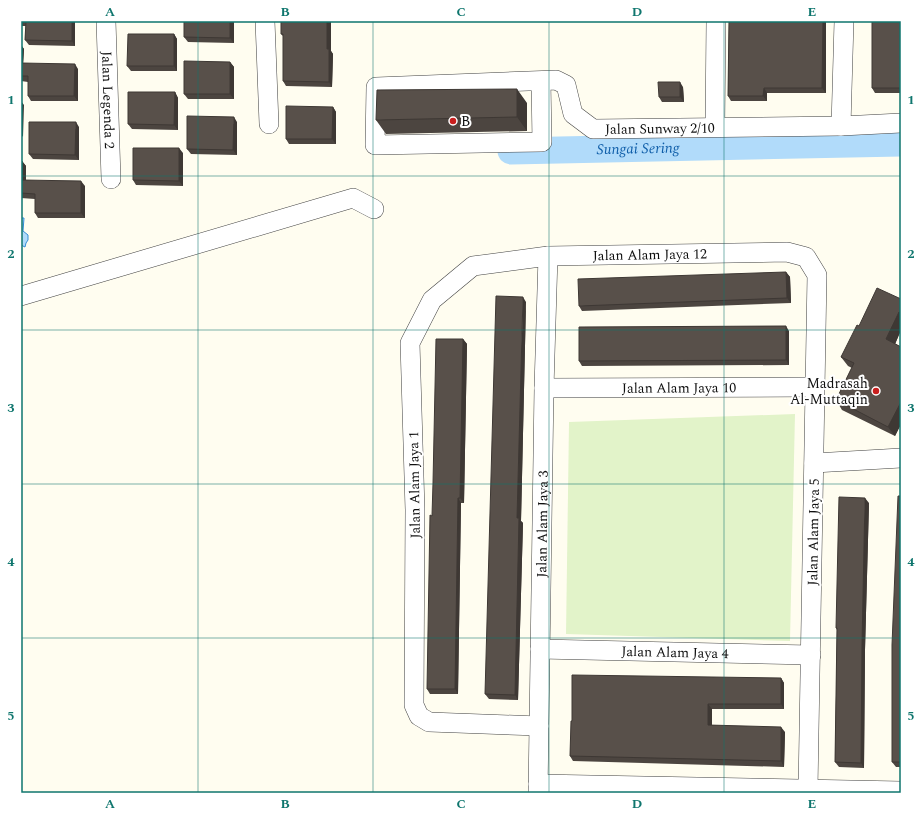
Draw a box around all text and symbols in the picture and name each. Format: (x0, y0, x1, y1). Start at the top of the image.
text: A (105, 2, 115, 22)
text: B (280, 2, 290, 22)
text: C (456, 2, 466, 22)
text: D (632, 2, 642, 22)
text: E (808, 2, 817, 22)
street label: Jalan Legenda 2 (96, 51, 120, 149)
text: 1 (7, 90, 15, 110)
text: 1 (907, 90, 915, 110)
place label: B (461, 111, 470, 132)
marker: B (448, 116, 458, 126)
street label: Jalan Sunway 2/10 (605, 118, 715, 140)
water label: Sungai Sering (596, 137, 681, 161)
street label: Jalan Alam Jaya 12 (593, 243, 707, 266)
text: 2 (7, 244, 15, 264)
text: 2 (907, 244, 915, 264)
place label: Madrasah Al-Muttaqin (790, 373, 868, 410)
street label: Jalan Alam Jaya 10 (622, 377, 736, 399)
marker: Madrasah Al-Muttaqin (871, 386, 881, 396)
text: 3 (7, 398, 15, 418)
text: 3 (907, 398, 915, 418)
street label: Jalan Alam Jaya 1 (403, 431, 426, 539)
street label: Jalan Alam Jaya 3 (531, 470, 554, 578)
street label: Jalan Alam Jaya 5 (802, 478, 825, 586)
text: 4 (7, 552, 15, 572)
text: 4 (907, 552, 915, 572)
street label: Jalan Alam Jaya 4 (621, 641, 729, 664)
text: 5 (7, 706, 15, 726)
text: 5 (907, 706, 915, 726)
text: A (105, 794, 115, 814)
text: B (280, 794, 290, 814)
text: C (456, 794, 466, 814)
text: D (632, 794, 642, 814)
text: E (808, 794, 817, 814)

